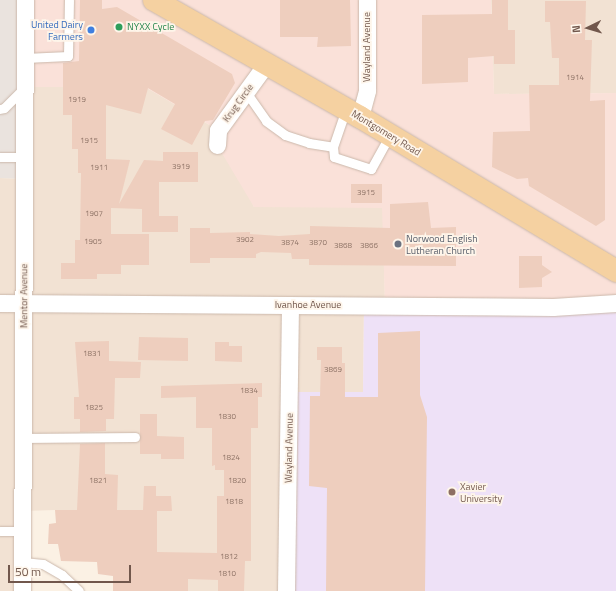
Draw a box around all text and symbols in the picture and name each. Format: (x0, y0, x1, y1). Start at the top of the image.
north arrow (568, 8, 608, 48)
street label: Wayland Avenue (361, 12, 373, 82)
place label: United Dairy Farmers (31, 18, 83, 42)
place label: NYXX Cycle (127, 21, 174, 33)
marker: NYXX Cycle (114, 22, 124, 32)
marker: United Dairy Farmers (86, 25, 96, 35)
text: N (568, 25, 584, 34)
house number: 1914 (566, 73, 584, 83)
street label: Krug Circle (220, 81, 256, 125)
house number: 1919 (68, 95, 86, 105)
street label: Montgomery Road (349, 108, 423, 158)
house number: 1915 (80, 136, 98, 146)
house number: 3919 (172, 162, 190, 172)
house number: 1911 (90, 163, 108, 173)
house number: 3915 (357, 188, 375, 198)
house number: 1907 (85, 209, 103, 219)
place label: Norwood English Lutheran Church (406, 232, 478, 256)
house number: 3902 (236, 235, 254, 245)
house number: 1905 (84, 237, 102, 247)
house number: 3874 (281, 238, 299, 248)
house number: 3870 (309, 238, 327, 248)
marker: Norwood English Lutheran Church (393, 239, 403, 249)
house number: 3868 (334, 241, 352, 251)
house number: 3866 (360, 241, 378, 251)
street label: Mentor Avenue (18, 264, 30, 328)
street label: Ivanhoe Avenue (275, 299, 341, 311)
house number: 1831 (83, 349, 101, 359)
house number: 3869 (324, 365, 342, 375)
house number: 1834 (240, 386, 258, 396)
house number: 1825 (85, 403, 103, 413)
house number: 1830 (218, 412, 236, 422)
street label: Wayland Avenue (282, 413, 296, 483)
house number: 1824 (222, 453, 240, 463)
house number: 1821 (89, 476, 107, 486)
house number: 1820 (228, 476, 246, 486)
place label: Xavier University (460, 480, 502, 504)
marker: Xavier University (447, 487, 457, 497)
house number: 1818 (225, 497, 243, 507)
house number: 1812 (220, 552, 238, 562)
scale bar (10, 557, 133, 583)
text: 50 m (15, 562, 41, 581)
house number: 1810 (218, 569, 236, 579)

